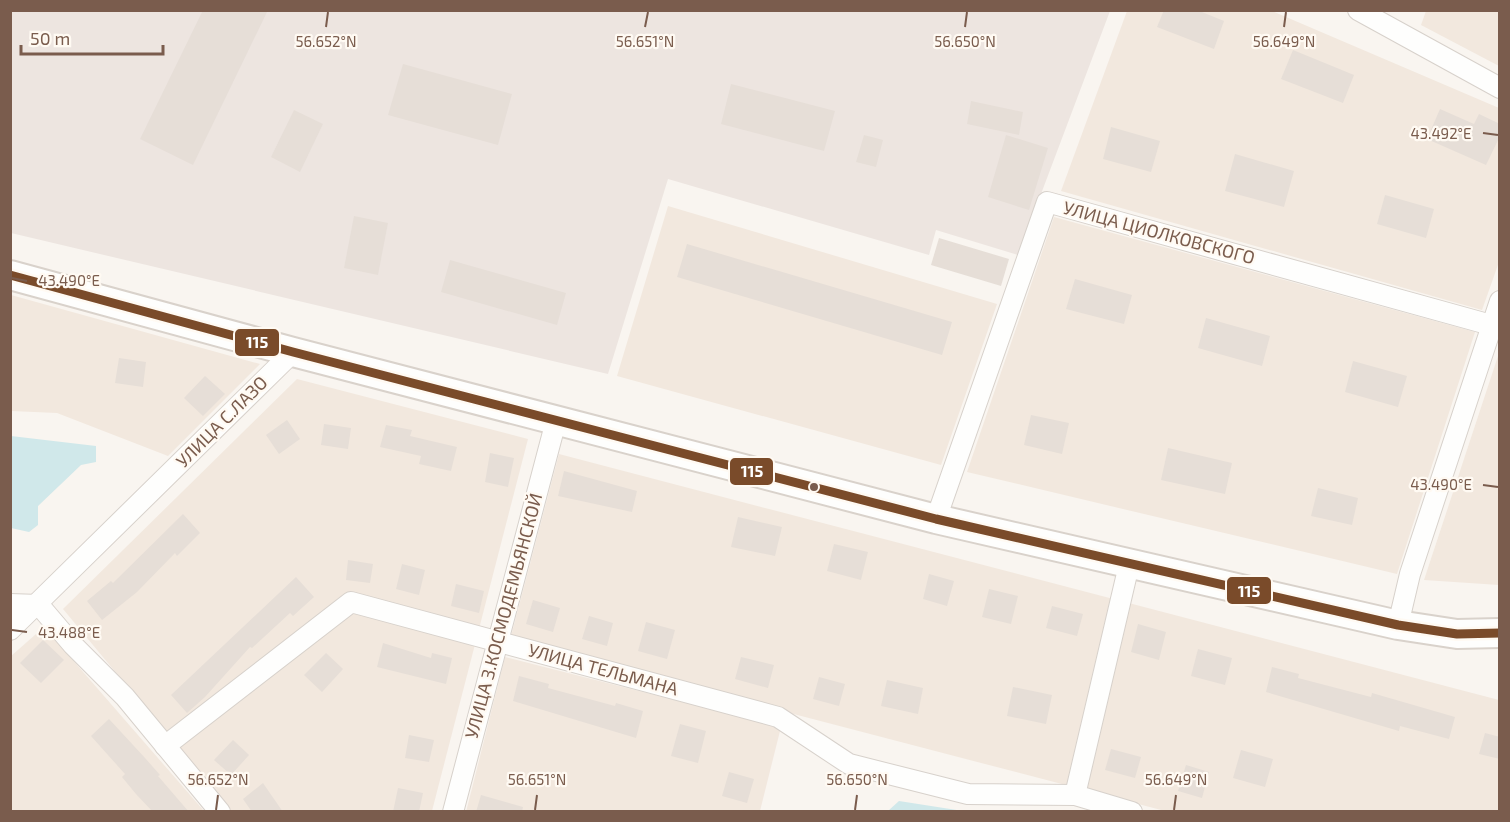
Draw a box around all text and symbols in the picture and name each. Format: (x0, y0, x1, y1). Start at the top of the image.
scale bar (21, 18, 164, 56)
text: 50 m (30, 27, 70, 49)
text: 56.652°N (295, 32, 357, 50)
text: 56.651°N (616, 32, 674, 50)
text: 56.650°N (934, 32, 996, 50)
text: 56.649°N (1253, 32, 1315, 50)
text: 43.492°E (1411, 124, 1471, 142)
street label: УЛИЦА ЦИОЛКОВСКОГО (1061, 196, 1257, 268)
text: 43.490°E (38, 271, 100, 289)
line badge: 115 (234, 328, 280, 357)
text: 115 (246, 332, 268, 351)
street label: УЛИЦА С.ЛАЗО (171, 371, 272, 472)
line badge: 115 (729, 457, 774, 486)
text: 115 (741, 461, 763, 480)
text: 43.490°E (1410, 475, 1472, 493)
unlabelled marker (808, 481, 820, 493)
street label: УЛИЦА З.КОСМОДЕМЬЯНСКОЙ (460, 491, 546, 741)
line badge: 115 (1226, 576, 1272, 605)
text: 115 (1238, 581, 1260, 600)
text: 43.488°E (38, 623, 100, 641)
street label: УЛИЦА ТЕЛЬМАНА (526, 638, 681, 700)
text: 56.652°N (187, 770, 249, 788)
text: 56.651°N (508, 770, 566, 788)
text: 56.650°N (826, 770, 888, 788)
text: 56.649°N (1145, 770, 1207, 788)

